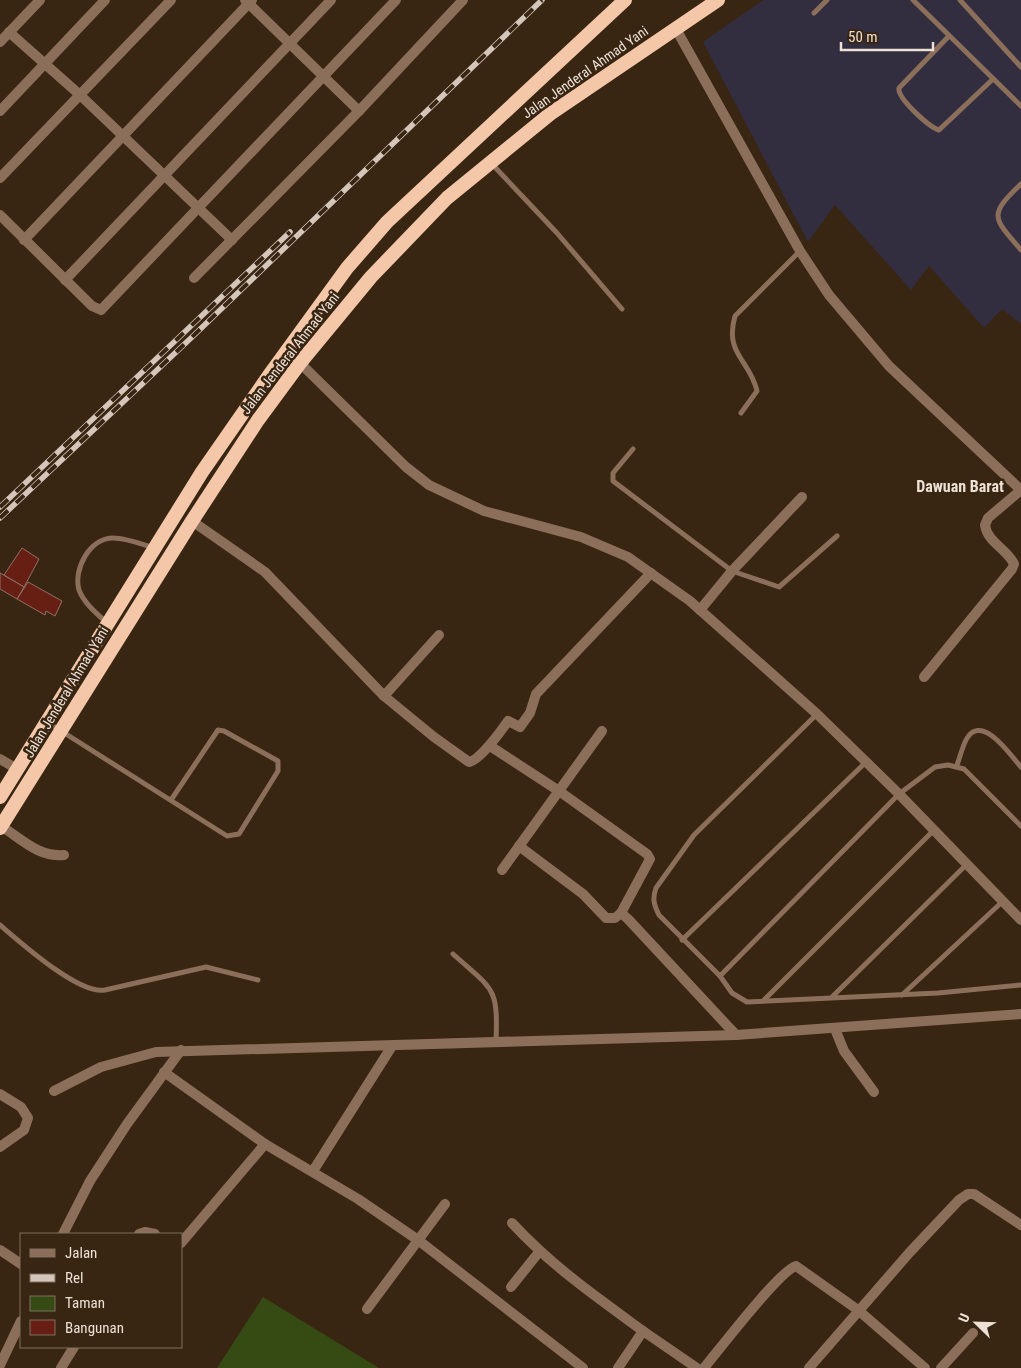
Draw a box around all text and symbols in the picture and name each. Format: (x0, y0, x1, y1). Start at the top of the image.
scale bar (841, 20, 934, 52)
street label: Jalan Jenderal Ahmad Yani (519, 22, 651, 122)
text: 50 m (848, 28, 878, 46)
street label: Jalan Jenderal Ahmad Yani (238, 289, 342, 417)
district label: Dawuan Barat (916, 477, 1004, 496)
street label: Jalan Jenderal Ahmad Yani (21, 624, 111, 760)
legend (20, 1233, 182, 1348)
text: Jalan (65, 1244, 97, 1262)
text: Rel (65, 1269, 83, 1287)
text: Taman (65, 1294, 105, 1312)
north arrow (951, 1298, 1001, 1348)
text: U (955, 1311, 973, 1325)
text: Bangunan (65, 1319, 124, 1337)

